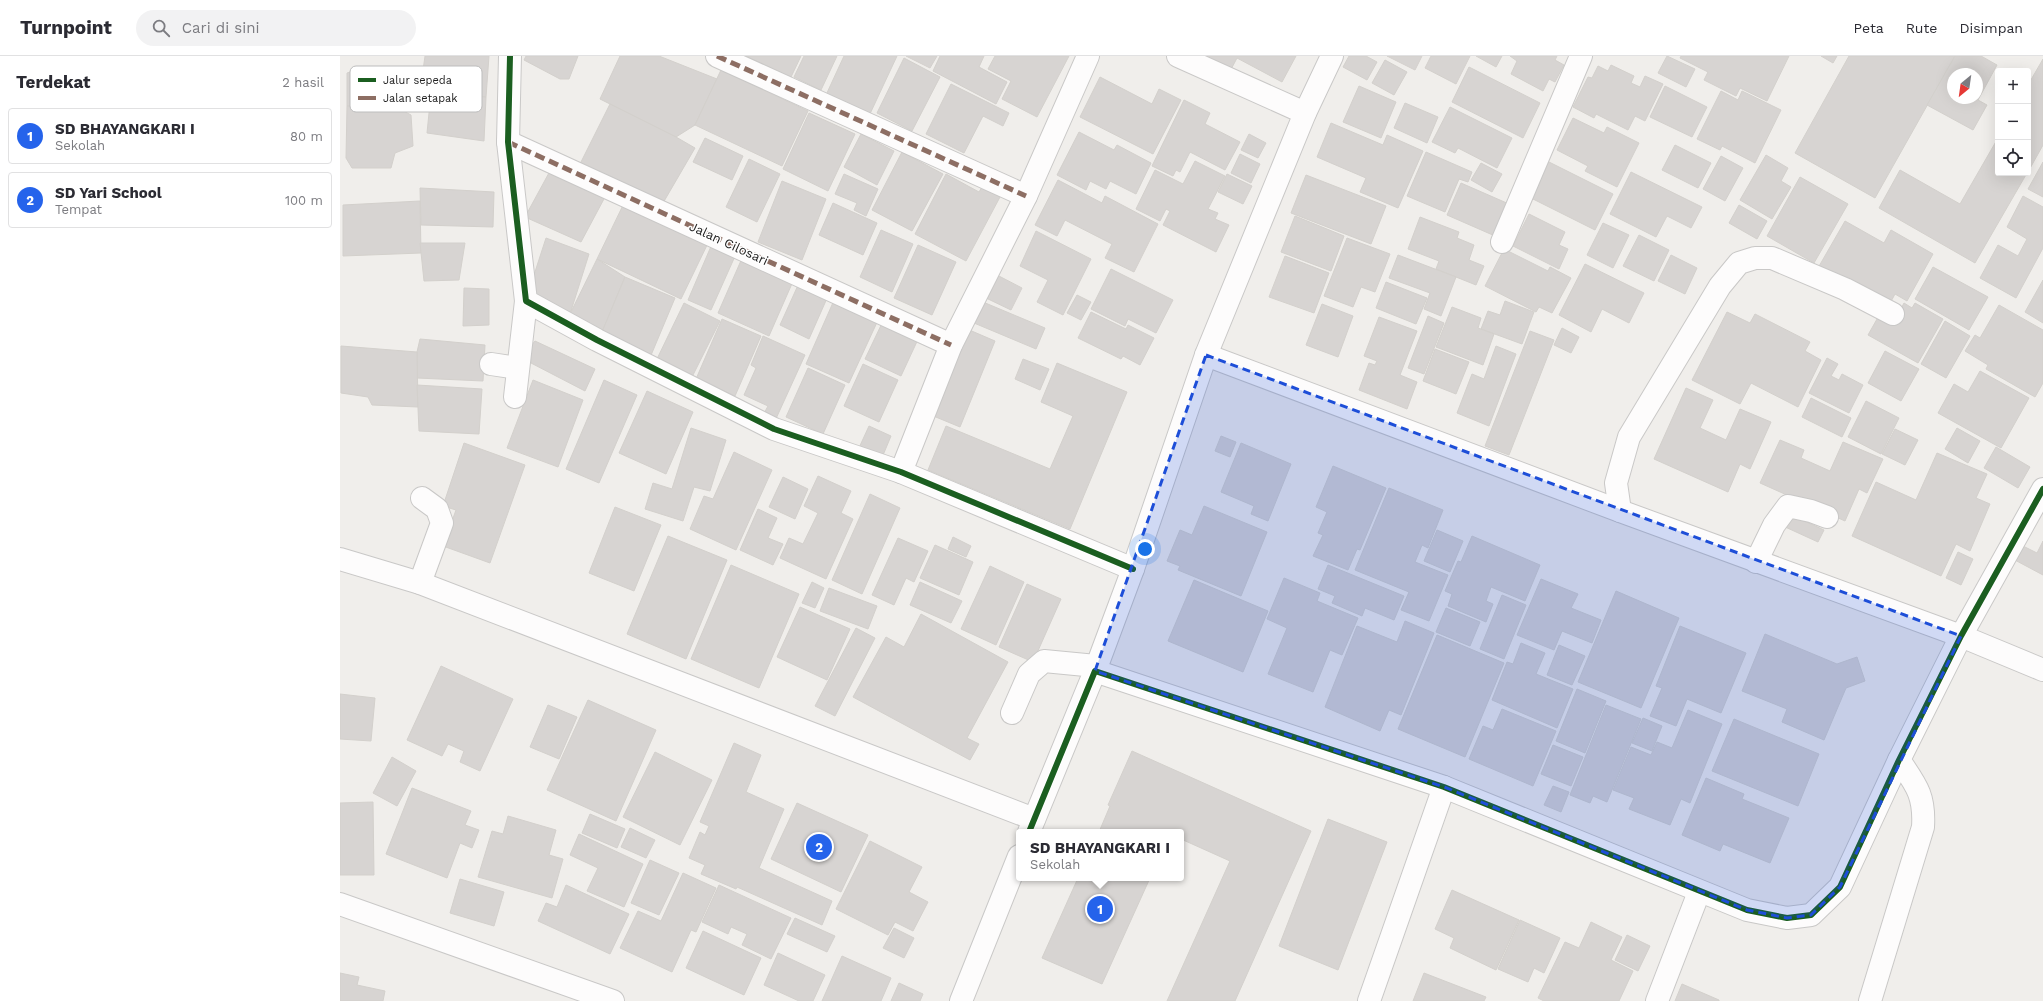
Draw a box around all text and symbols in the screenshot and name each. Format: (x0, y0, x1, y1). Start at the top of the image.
search box (136, 10, 416, 46)
text: Turnpoint (20, 16, 112, 39)
icon: search (150, 17, 172, 39)
text: Cari di sini (182, 19, 259, 37)
text: Peta (1854, 20, 1884, 36)
text: Rute (1906, 20, 1937, 36)
text: Disimpan (1959, 20, 2023, 36)
legend (350, 66, 482, 112)
north arrow (1947, 68, 1983, 104)
map controls (1995, 68, 2031, 176)
button: + (1995, 68, 2031, 104)
text: Terdekat (16, 72, 91, 92)
text: Jalur sepeda (383, 74, 452, 87)
text: 2 hasil (282, 75, 324, 90)
text: Jalan setapak (383, 92, 458, 105)
button: − (1995, 104, 2031, 140)
text: SD BHAYANGKARI I (55, 120, 195, 138)
text: 1 (27, 129, 33, 144)
text: 80 m (290, 129, 323, 144)
text: Sekolah (55, 138, 105, 153)
button: locate (1995, 140, 2031, 176)
text: SD Yari School (55, 184, 162, 202)
text: 2 (26, 193, 34, 208)
text: 100 m (285, 193, 323, 208)
text: Tempat (55, 202, 102, 217)
street label: Jalan Cilosari (687, 219, 771, 268)
your location (1135, 539, 1155, 559)
popup (1016, 829, 1184, 881)
pin: 2 (806, 832, 832, 862)
text: SD BHAYANGKARI I (1030, 839, 1170, 857)
text: Sekolah (1030, 857, 1080, 872)
pin: 1 (1087, 894, 1113, 924)

